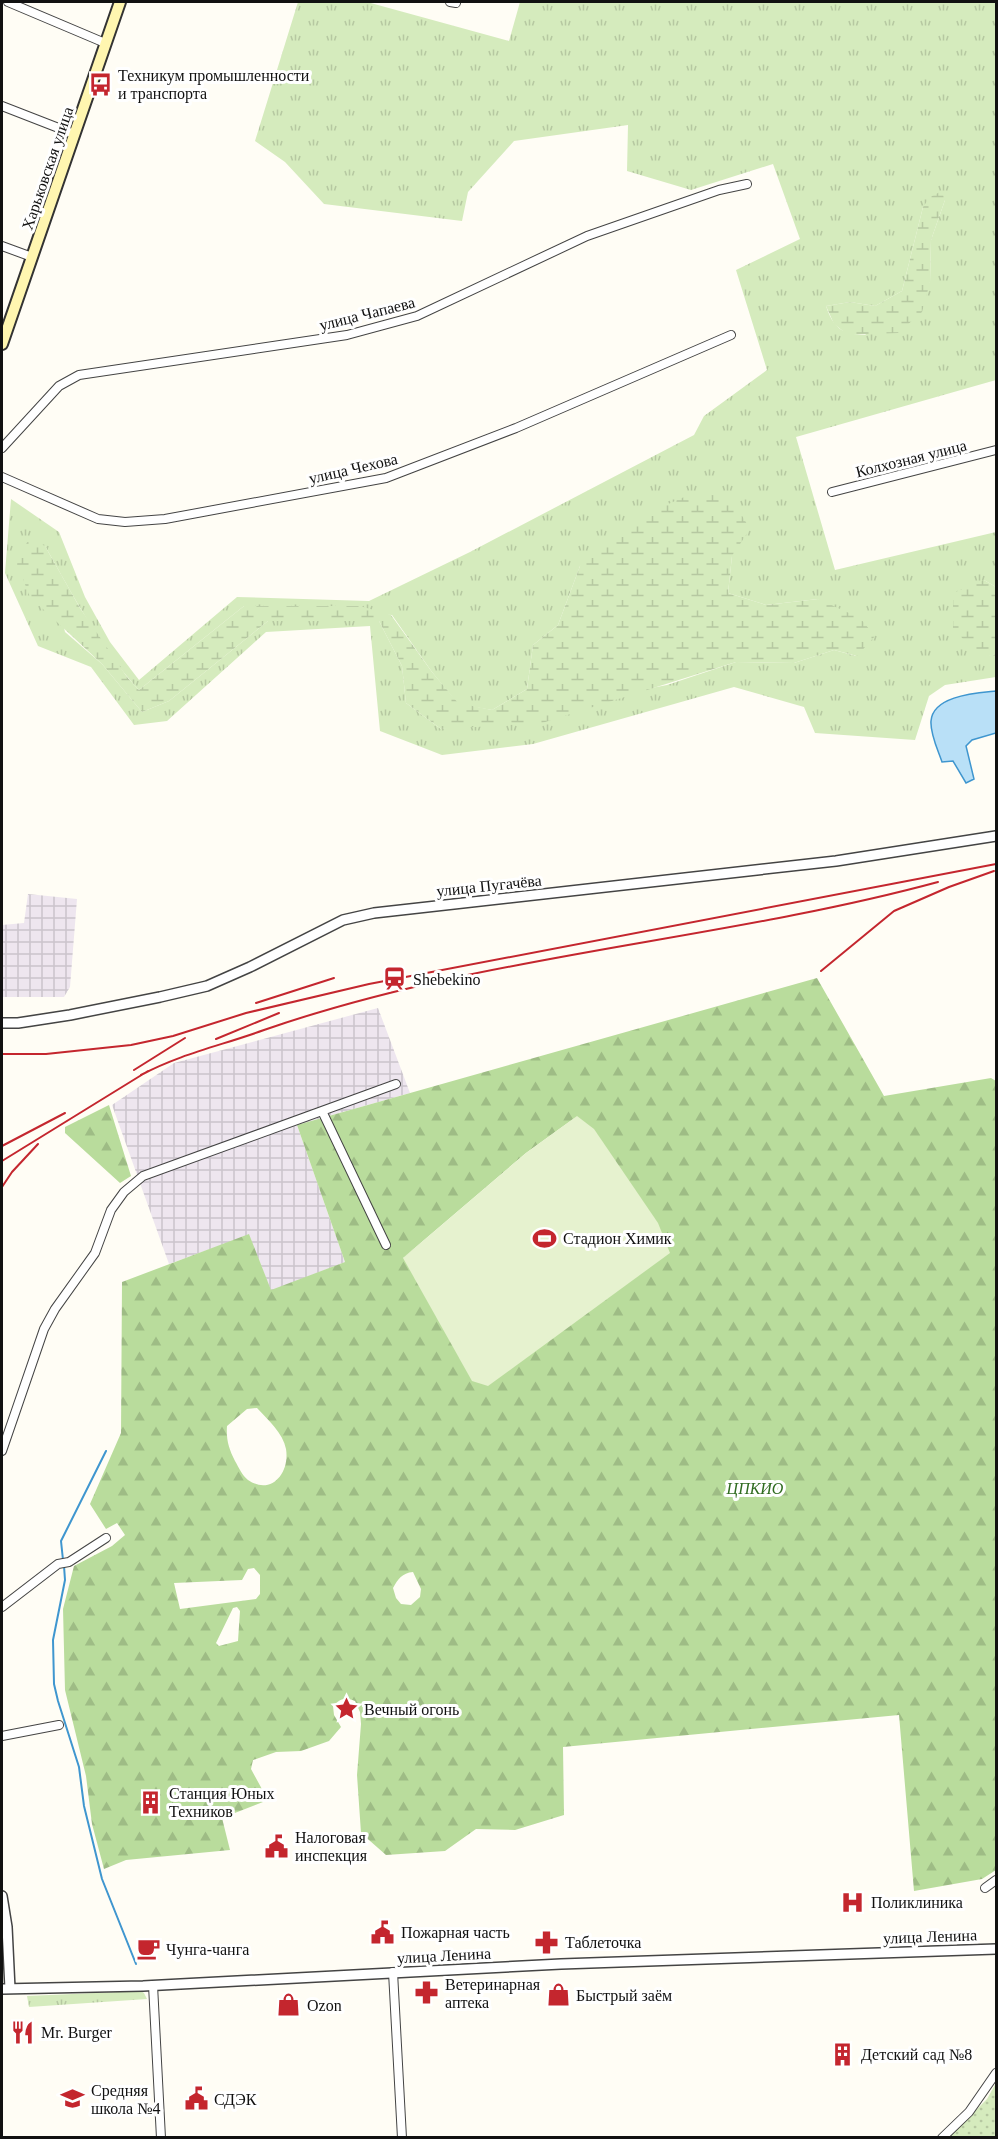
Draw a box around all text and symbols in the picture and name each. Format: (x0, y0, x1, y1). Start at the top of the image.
place label: Техникум промышленности и транспорта (118, 67, 310, 103)
bus stop icon: Техникум промышленности и транспорта (87, 71, 113, 97)
street label: Харьковская улица (18, 104, 77, 232)
street label: улица Чапаева (318, 293, 417, 335)
street label: Колхозная улица (854, 436, 969, 481)
street label: улица Чехова (307, 450, 399, 488)
street label: улица Пугачёва (436, 872, 543, 900)
station icon: Shebekino (382, 966, 408, 992)
place label: Shebekino (413, 971, 481, 988)
sports icon: Стадион Химик (532, 1225, 558, 1251)
place label: Стадион Химик (563, 1230, 672, 1248)
park label: ЦПКИО (726, 1480, 784, 1498)
place icon: Вечный огонь (333, 1696, 359, 1722)
place label: Вечный огонь (364, 1701, 459, 1718)
place label: Станция Юных Техников (169, 1785, 275, 1820)
building icon: Станция Юных Техников (138, 1789, 164, 1815)
place label: Налоговая инспекция (295, 1829, 368, 1865)
public building icon: Налоговая инспекция (264, 1833, 290, 1859)
hospital icon: Поликлиника (840, 1889, 866, 1915)
place label: Поликлиника (871, 1894, 963, 1911)
public building icon: Пожарная часть (370, 1919, 396, 1945)
place label: Пожарная часть (401, 1924, 510, 1942)
street label: улица Ленина (883, 1926, 977, 1948)
pharmacy icon: Таблеточка (534, 1929, 560, 1955)
place label: Таблеточка (565, 1934, 641, 1951)
cafe icon: Чунга-чанга (135, 1936, 161, 1962)
place label: Чунга-чанга (166, 1941, 249, 1959)
street label: улица Ленина (397, 1945, 492, 1967)
place label: Ветеринарная аптека (445, 1976, 541, 2011)
pharmacy icon: Ветеринарная аптека (414, 1980, 440, 2006)
shop icon: Быстрый заём (545, 1982, 571, 2008)
place label: Быстрый заём (576, 1987, 672, 2005)
shop icon: Ozon (276, 1992, 302, 2018)
place label: Ozon (307, 1997, 342, 2014)
restaurant icon: Mr. Burger (10, 2019, 36, 2045)
place label: Mr. Burger (41, 2024, 112, 2042)
building icon: Детский сад №8 (830, 2041, 856, 2067)
place label: Детский сад №8 (861, 2046, 972, 2064)
place label: Средняя школа №4 (91, 2082, 160, 2117)
school or university icon: Средняя школа №4 (60, 2086, 86, 2112)
public building icon: СДЭК (183, 2086, 209, 2112)
place label: СДЭК (214, 2091, 257, 2109)

